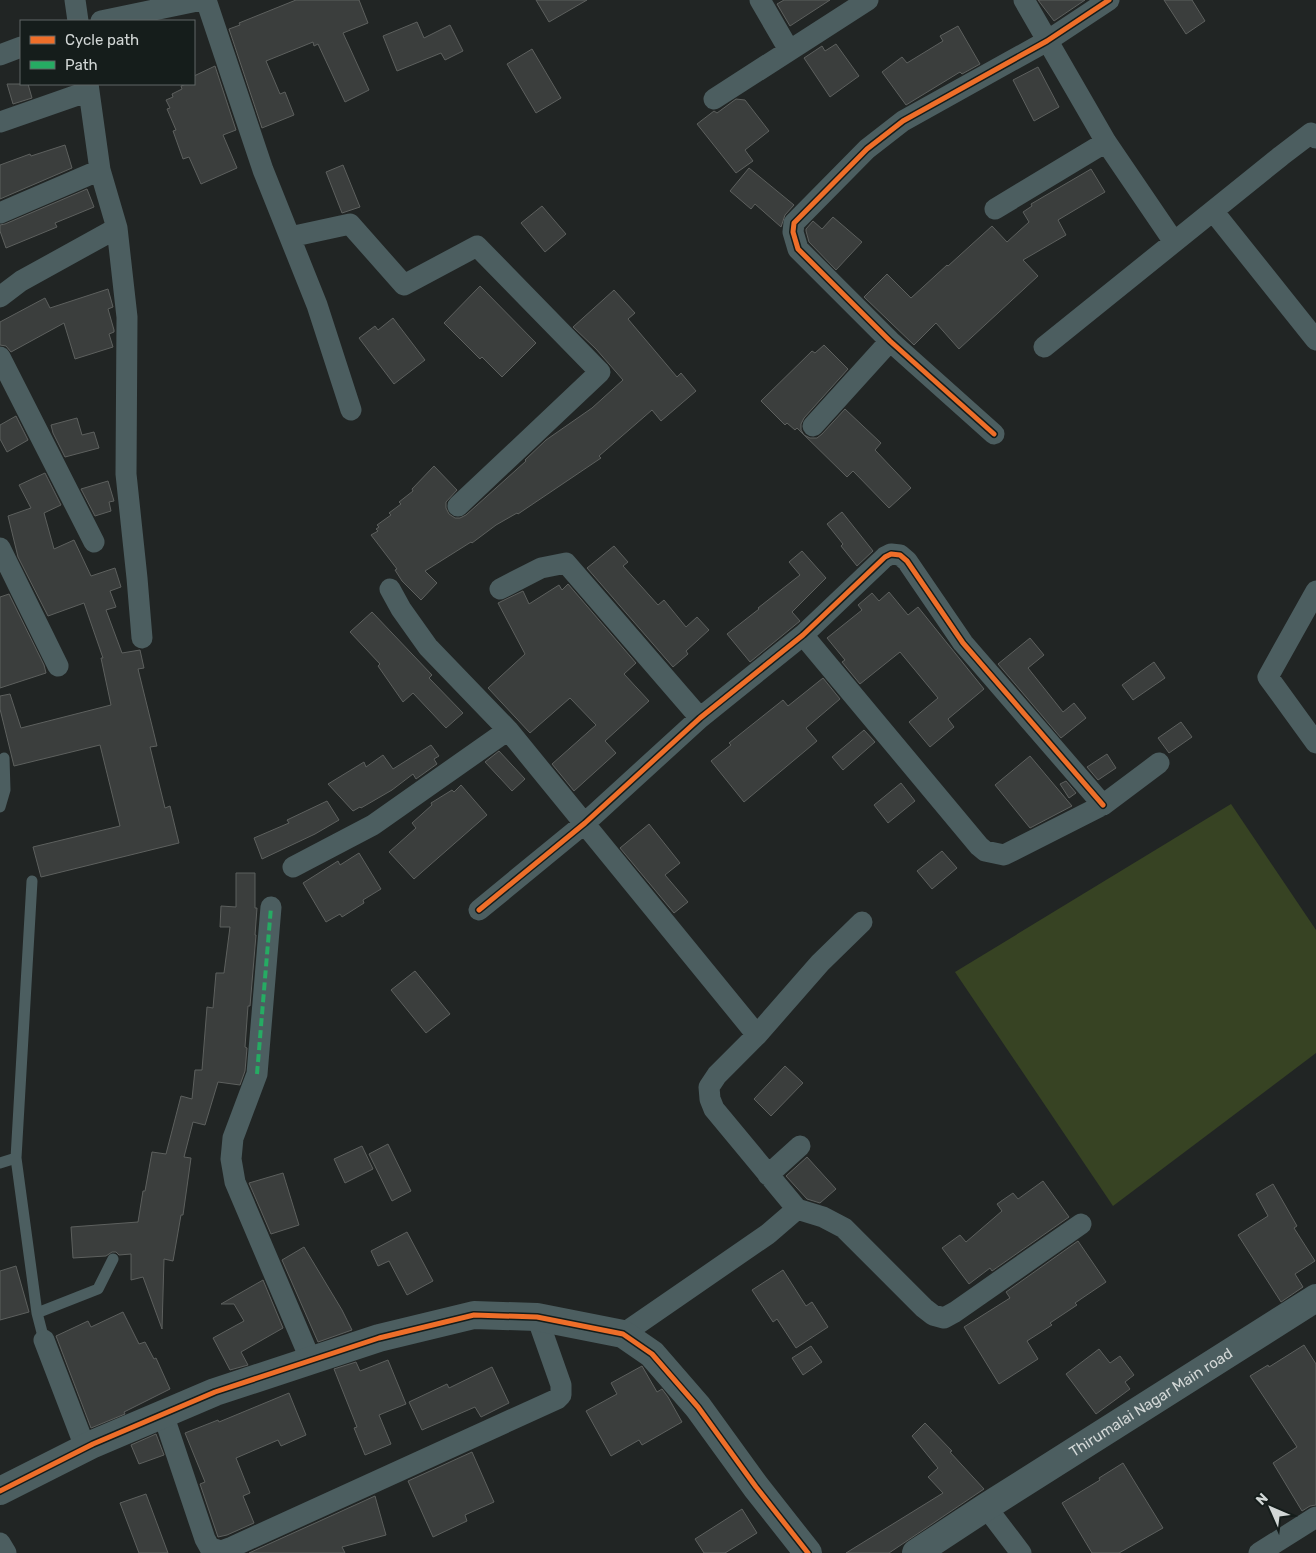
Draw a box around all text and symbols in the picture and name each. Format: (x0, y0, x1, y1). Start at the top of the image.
legend (20, 20, 195, 85)
text: Cycle path (65, 31, 139, 49)
text: Path (65, 56, 98, 74)
street label: Thirumalai Nagar Main road (1066, 1344, 1236, 1461)
north arrow (1246, 1483, 1296, 1533)
text: N (1253, 1490, 1272, 1509)

